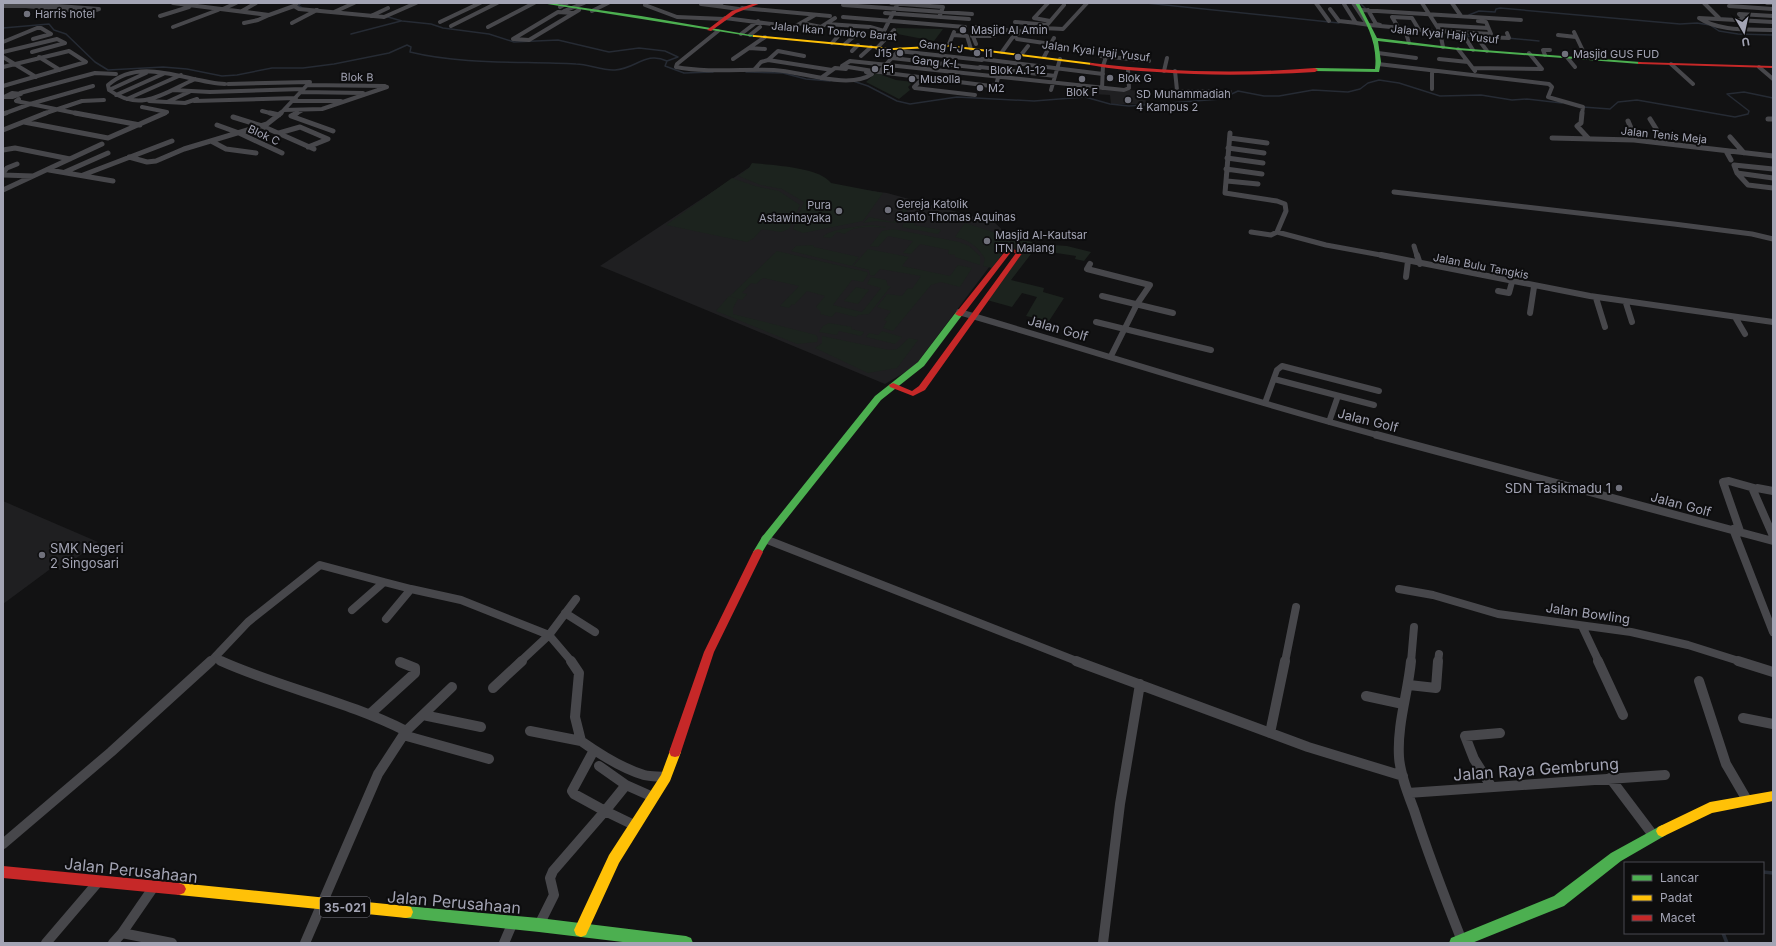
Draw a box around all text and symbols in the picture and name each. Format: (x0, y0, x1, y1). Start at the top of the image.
place label: Harris hotel (35, 7, 95, 21)
marker: Harris hotel (22, 9, 32, 19)
north arrow (1724, 12, 1764, 52)
street label: Jalan Ikan Tombro Barat (771, 19, 898, 43)
street label: Jalan Kyai Haji Yusuf (1390, 21, 1500, 47)
place label: Masjid Al Amin (971, 23, 1048, 37)
marker: Masjid Al Amin (958, 25, 968, 35)
text: U (1740, 34, 1751, 49)
street label: Gang I-J (918, 36, 964, 56)
street label: Jalan Kyai Haji Yusuf (1041, 37, 1151, 65)
place label: J15 (875, 46, 892, 60)
place label: I1 (985, 46, 992, 60)
place label: Masjid GUS FUD (1573, 47, 1659, 61)
marker: J15 (895, 48, 905, 58)
marker: I1 (972, 48, 982, 58)
marker: Masjid GUS FUD (1560, 49, 1570, 59)
marker: Blok A.1-12 (1013, 52, 1023, 62)
street label: Gang K-L (911, 53, 961, 71)
place label: F1 (883, 62, 894, 76)
place label: Blok A.1-12 (990, 63, 1046, 77)
marker: F1 (870, 64, 880, 74)
street label: Blok B (340, 70, 374, 84)
place label: Blok G (1118, 71, 1152, 85)
place label: Musolla (920, 72, 960, 86)
marker: Blok G (1105, 73, 1115, 83)
marker: Musolla (907, 74, 917, 84)
marker: Blok F (1077, 74, 1087, 84)
place label: M2 (988, 81, 1005, 95)
marker: M2 (975, 83, 985, 93)
place label: Blok F (1066, 85, 1098, 99)
place label: SD Muhammadiah 4 Kampus 2 (1136, 87, 1231, 114)
marker: SD Muhammadiah 4 Kampus 2 (1123, 95, 1133, 105)
street label: Blok C (246, 122, 282, 148)
street label: Jalan Tenis Meja (1620, 124, 1708, 146)
place label: Gereja Katolik Santo Thomas Aquinas (896, 197, 1016, 224)
place label: Pura Astawinayaka (759, 198, 831, 225)
marker: Gereja Katolik Santo Thomas Aquinas (883, 205, 893, 215)
marker: Pura Astawinayaka (834, 206, 844, 216)
place label: Masjid Al-Kautsar ITN Malang (995, 228, 1087, 255)
marker: Masjid Al-Kautsar ITN Malang (982, 236, 992, 246)
street label: Jalan Bulu Tangkis (1432, 250, 1530, 282)
street label: Jalan Golf (1026, 312, 1090, 344)
street label: Jalan Golf (1336, 405, 1400, 435)
place label: SDN Tasikmadu 1 (1505, 480, 1611, 496)
marker: SDN Tasikmadu 1 (1614, 483, 1624, 493)
street label: Jalan Golf (1649, 488, 1713, 520)
place label: SMK Negeri 2 Singosari (50, 540, 124, 571)
marker: SMK Negeri 2 Singosari (37, 550, 47, 560)
street label: Jalan Bowling (1545, 599, 1631, 627)
street label: Jalan Raya Gembrung (1452, 753, 1620, 785)
street label: Jalan Perusahaan (63, 853, 199, 887)
legend (1624, 862, 1764, 934)
text: Lancar (1660, 870, 1699, 885)
street label: Jalan Perusahaan (386, 886, 522, 918)
text: Padat (1660, 890, 1692, 905)
road number: 35-021 (320, 897, 370, 917)
text: Macet (1660, 910, 1695, 925)

